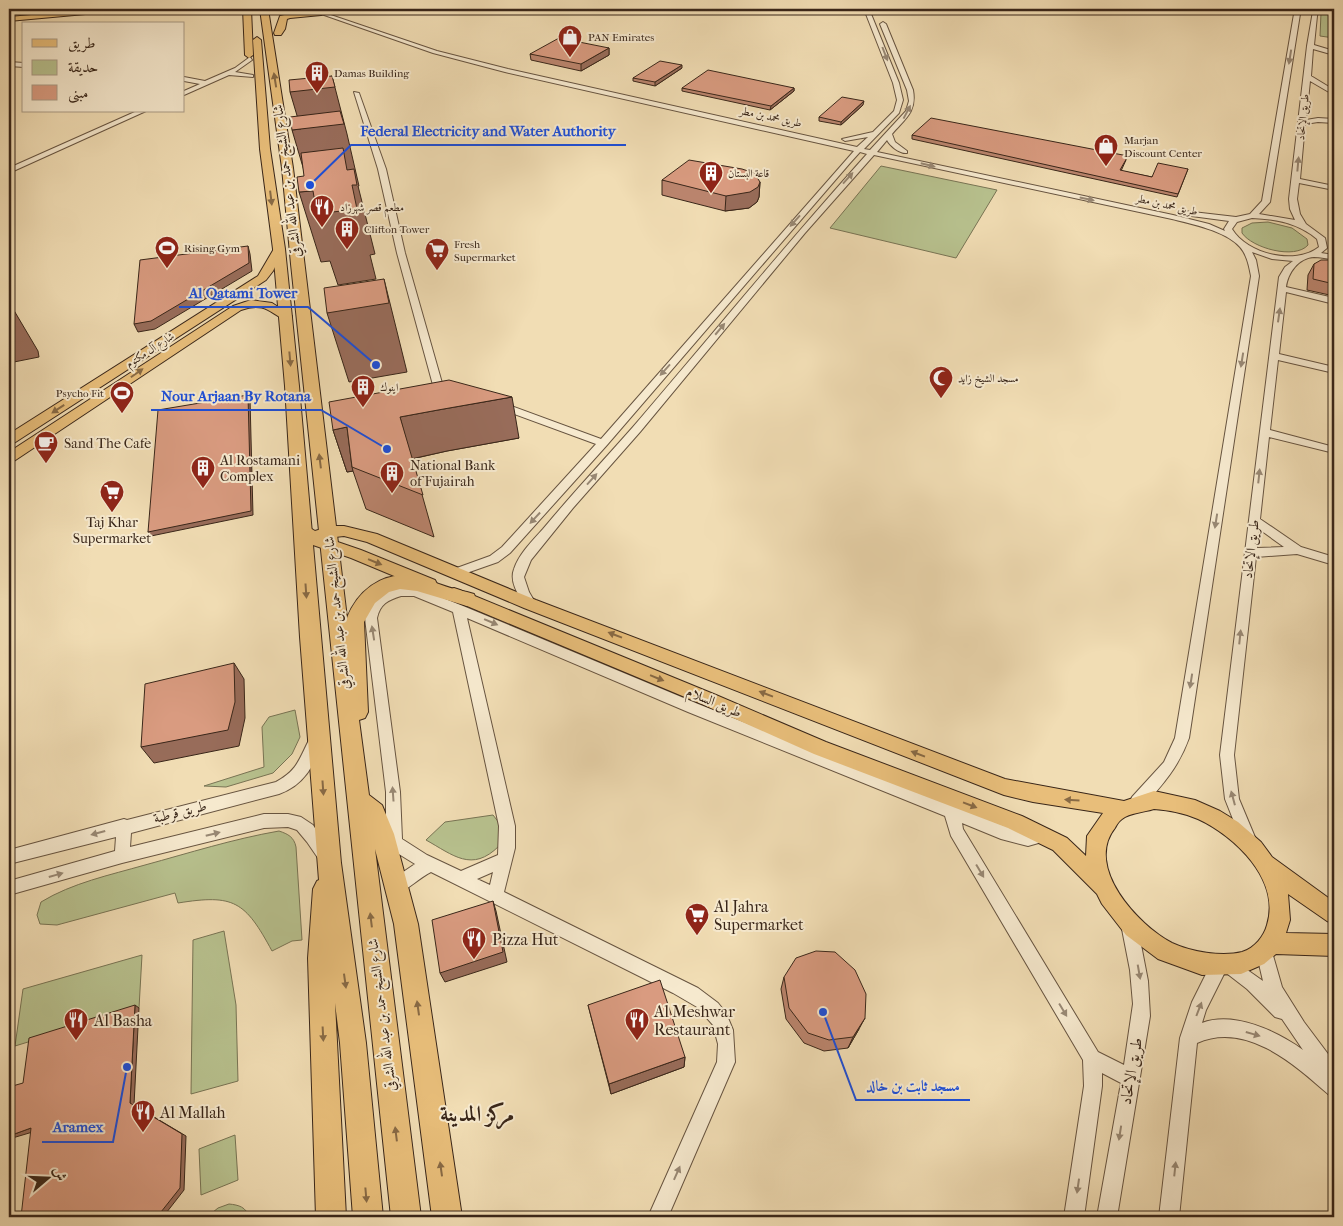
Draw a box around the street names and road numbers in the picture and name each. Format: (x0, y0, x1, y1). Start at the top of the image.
street label: طريق اﻹتحاد (1294, 93, 1314, 141)
street label: شارع الشيخ حمد بن عبد الله الشرقي (266, 103, 309, 259)
street label: طريق محمد بن مطر (738, 104, 803, 131)
street label: طريق محمد بن مطر (1134, 191, 1199, 219)
street label: شارع آل مكتوم (123, 329, 178, 373)
street label: طريق اﻹتحاد (1239, 519, 1265, 580)
street label: شارع الشيخ حمد بن عبد الله الشرقي (318, 535, 357, 691)
street label: طريق السلام (682, 683, 744, 725)
street label: طريق قرطبة (152, 797, 208, 827)
street label: شارع الشيخ حمد بن عبد الله الشرقي (361, 937, 404, 1093)
street label: طريق اﻹتحاد (1116, 1036, 1149, 1106)

